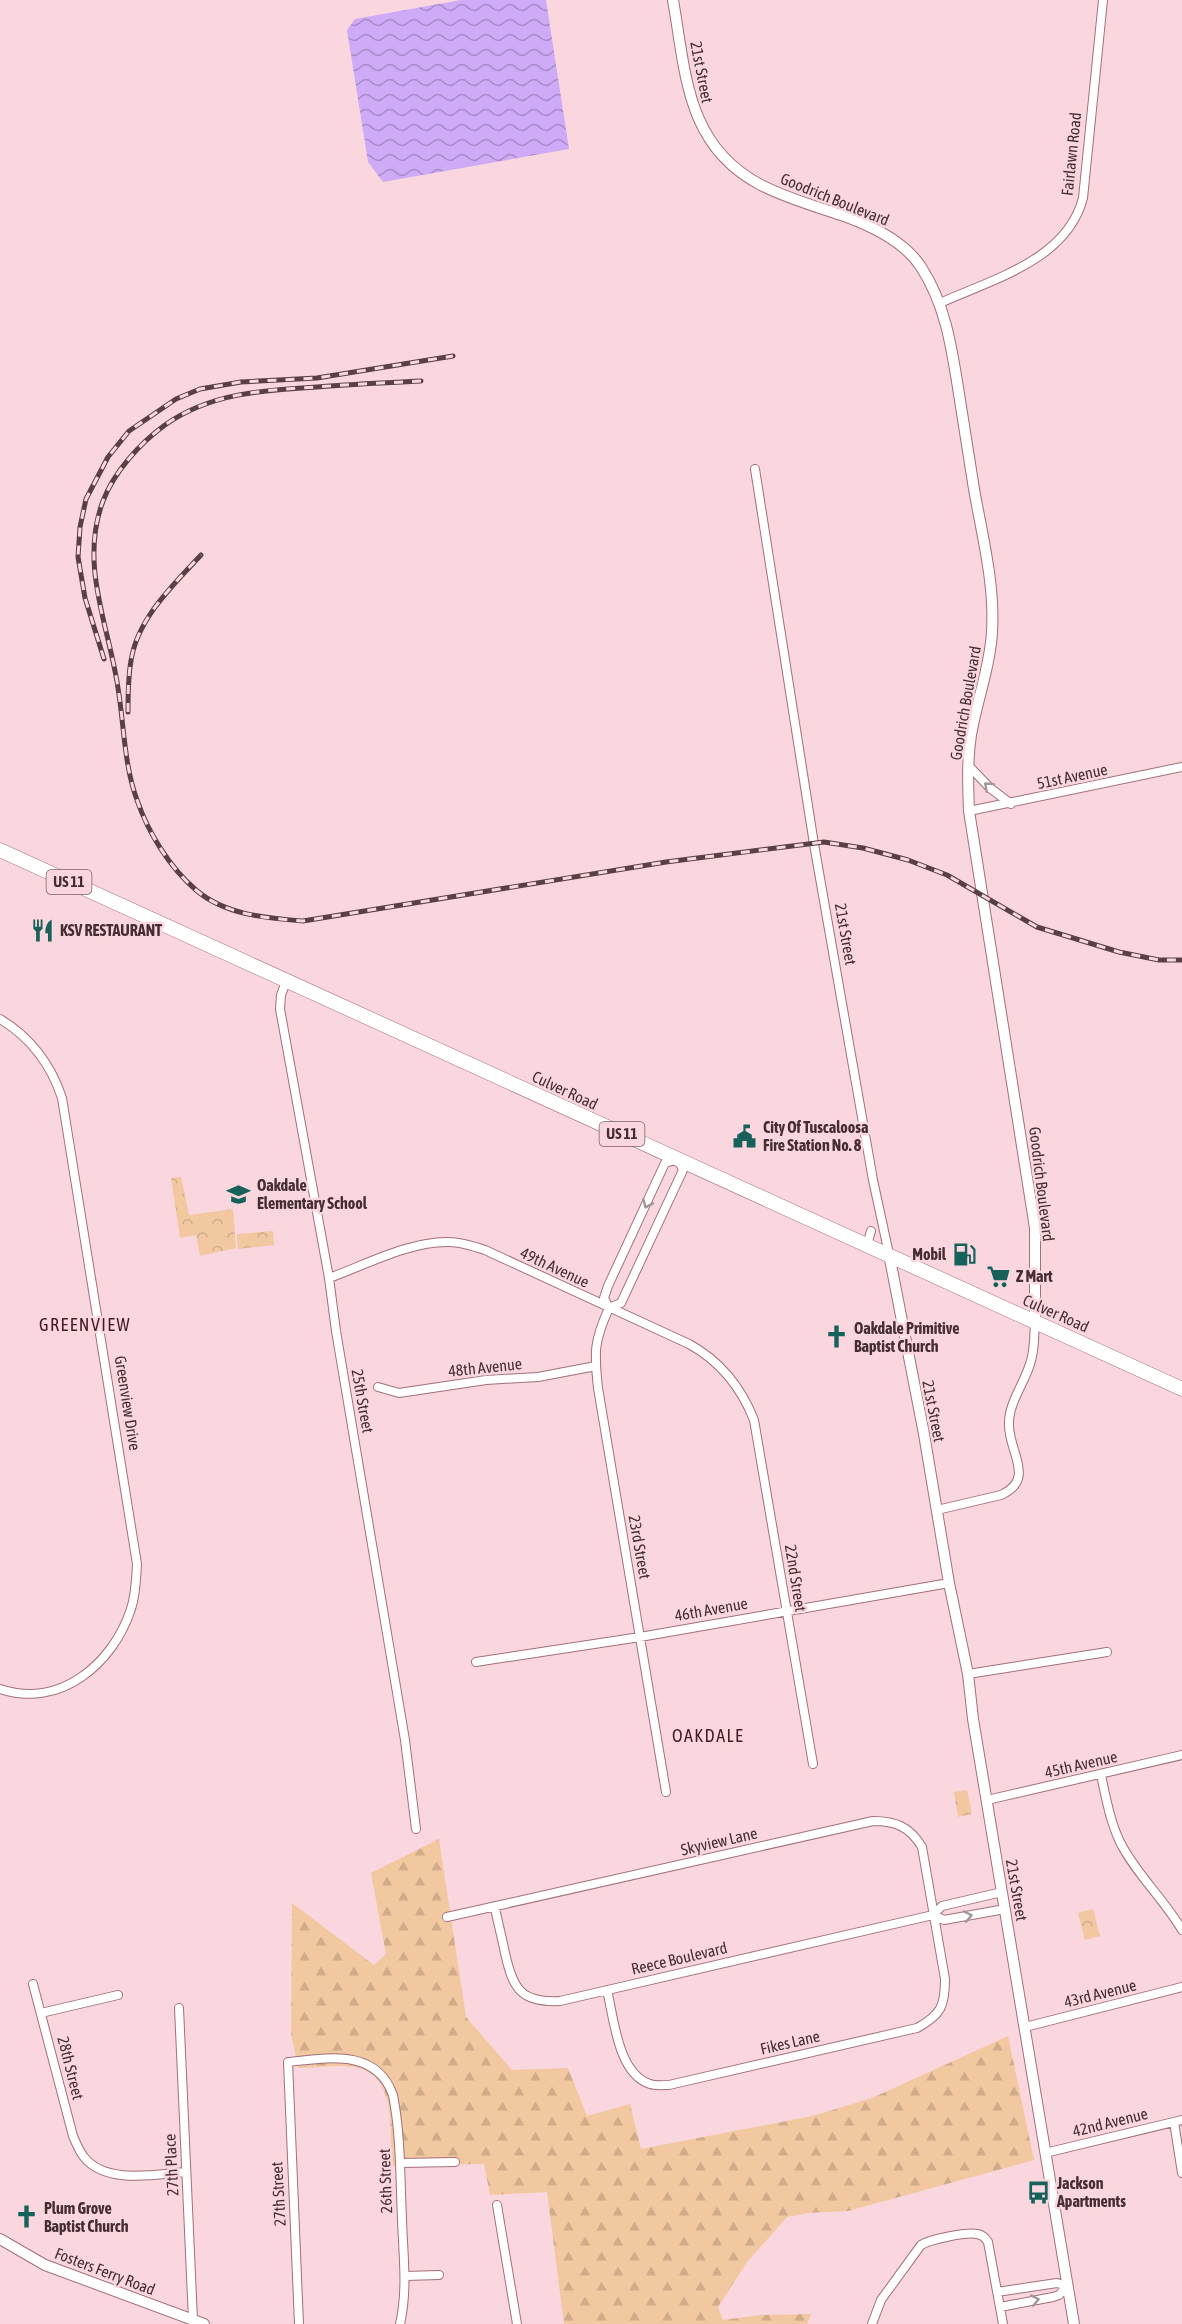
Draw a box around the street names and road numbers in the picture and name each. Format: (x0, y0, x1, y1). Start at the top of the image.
street label: 21st Street (687, 40, 717, 105)
street label: Fairlawn Road (1058, 111, 1084, 197)
street label: Goodrich Boulevard (778, 169, 892, 229)
street label: Goodrich Boulevard (946, 645, 984, 761)
street label: 51st Avenue (1035, 760, 1109, 792)
road number: US 11 (46, 870, 92, 894)
street label: 21st Street (832, 902, 860, 967)
street label: Culver Road (529, 1067, 601, 1113)
road number: US 11 (600, 1122, 644, 1146)
street label: Goodrich Boulevard (1026, 1126, 1058, 1242)
street label: 49th Avenue (518, 1243, 592, 1291)
street label: Culver Road (1020, 1291, 1092, 1335)
street label: Greenview Drive (112, 1354, 144, 1452)
street label: 48th Avenue (447, 1354, 523, 1380)
street label: 25th Street (349, 1368, 378, 1435)
street label: 21st Street (919, 1379, 949, 1444)
street label: 23rd Street (626, 1514, 655, 1581)
street label: 22nd Street (782, 1543, 810, 1613)
street label: 46th Avenue (673, 1594, 749, 1624)
street label: 45th Avenue (1043, 1747, 1119, 1781)
street label: Skyview Lane (679, 1823, 759, 1860)
street label: 21st Street (1003, 1858, 1031, 1923)
street label: Reece Boulevard (629, 1938, 729, 1978)
street label: 43rd Avenue (1062, 1975, 1138, 2011)
street label: Fikes Lane (758, 2026, 822, 2058)
street label: 28th Street (54, 2034, 88, 2102)
street label: 42nd Avenue (1071, 2104, 1149, 2140)
street label: 27th Place (160, 2133, 182, 2197)
street label: 26th Street (375, 2148, 395, 2214)
street label: 27th Street (267, 2161, 289, 2227)
street label: Fosters Ferry Road (52, 2244, 158, 2299)

